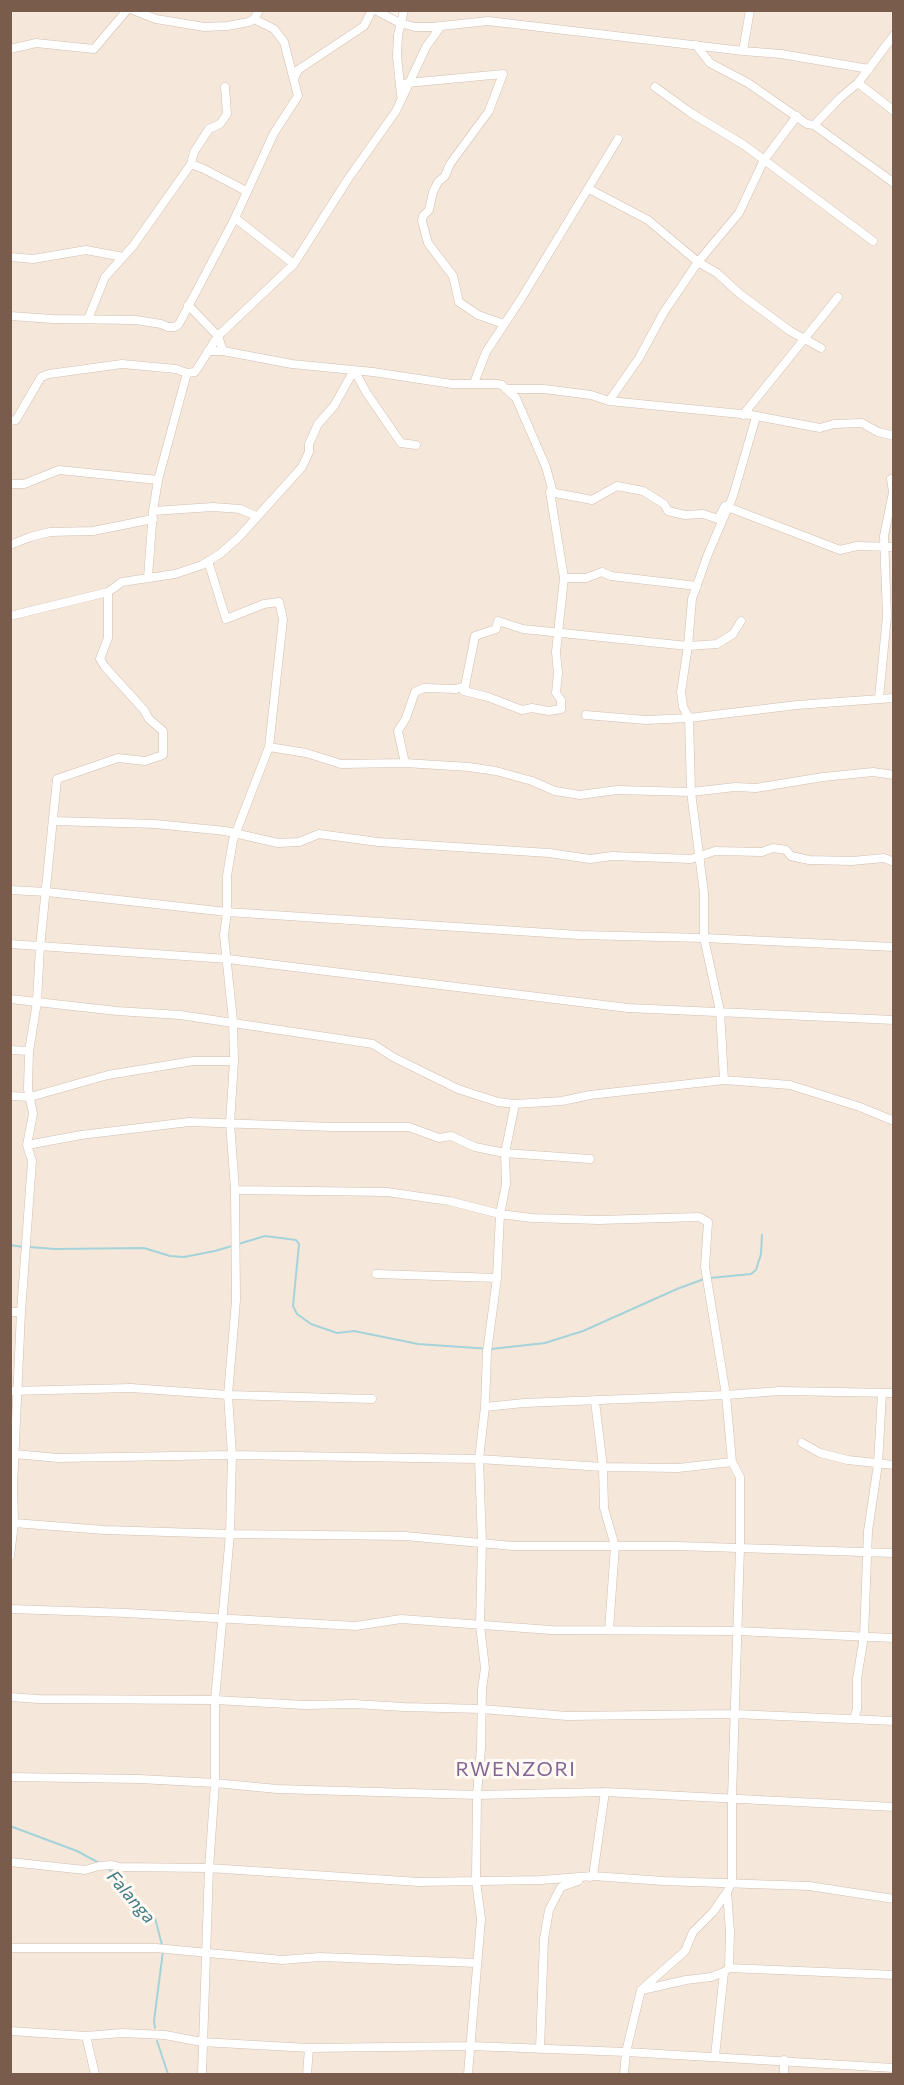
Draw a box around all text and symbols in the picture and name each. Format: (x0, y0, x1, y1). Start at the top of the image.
district label: RWENZORI (456, 1757, 576, 1781)
water label: Falanga (102, 1866, 160, 1928)

